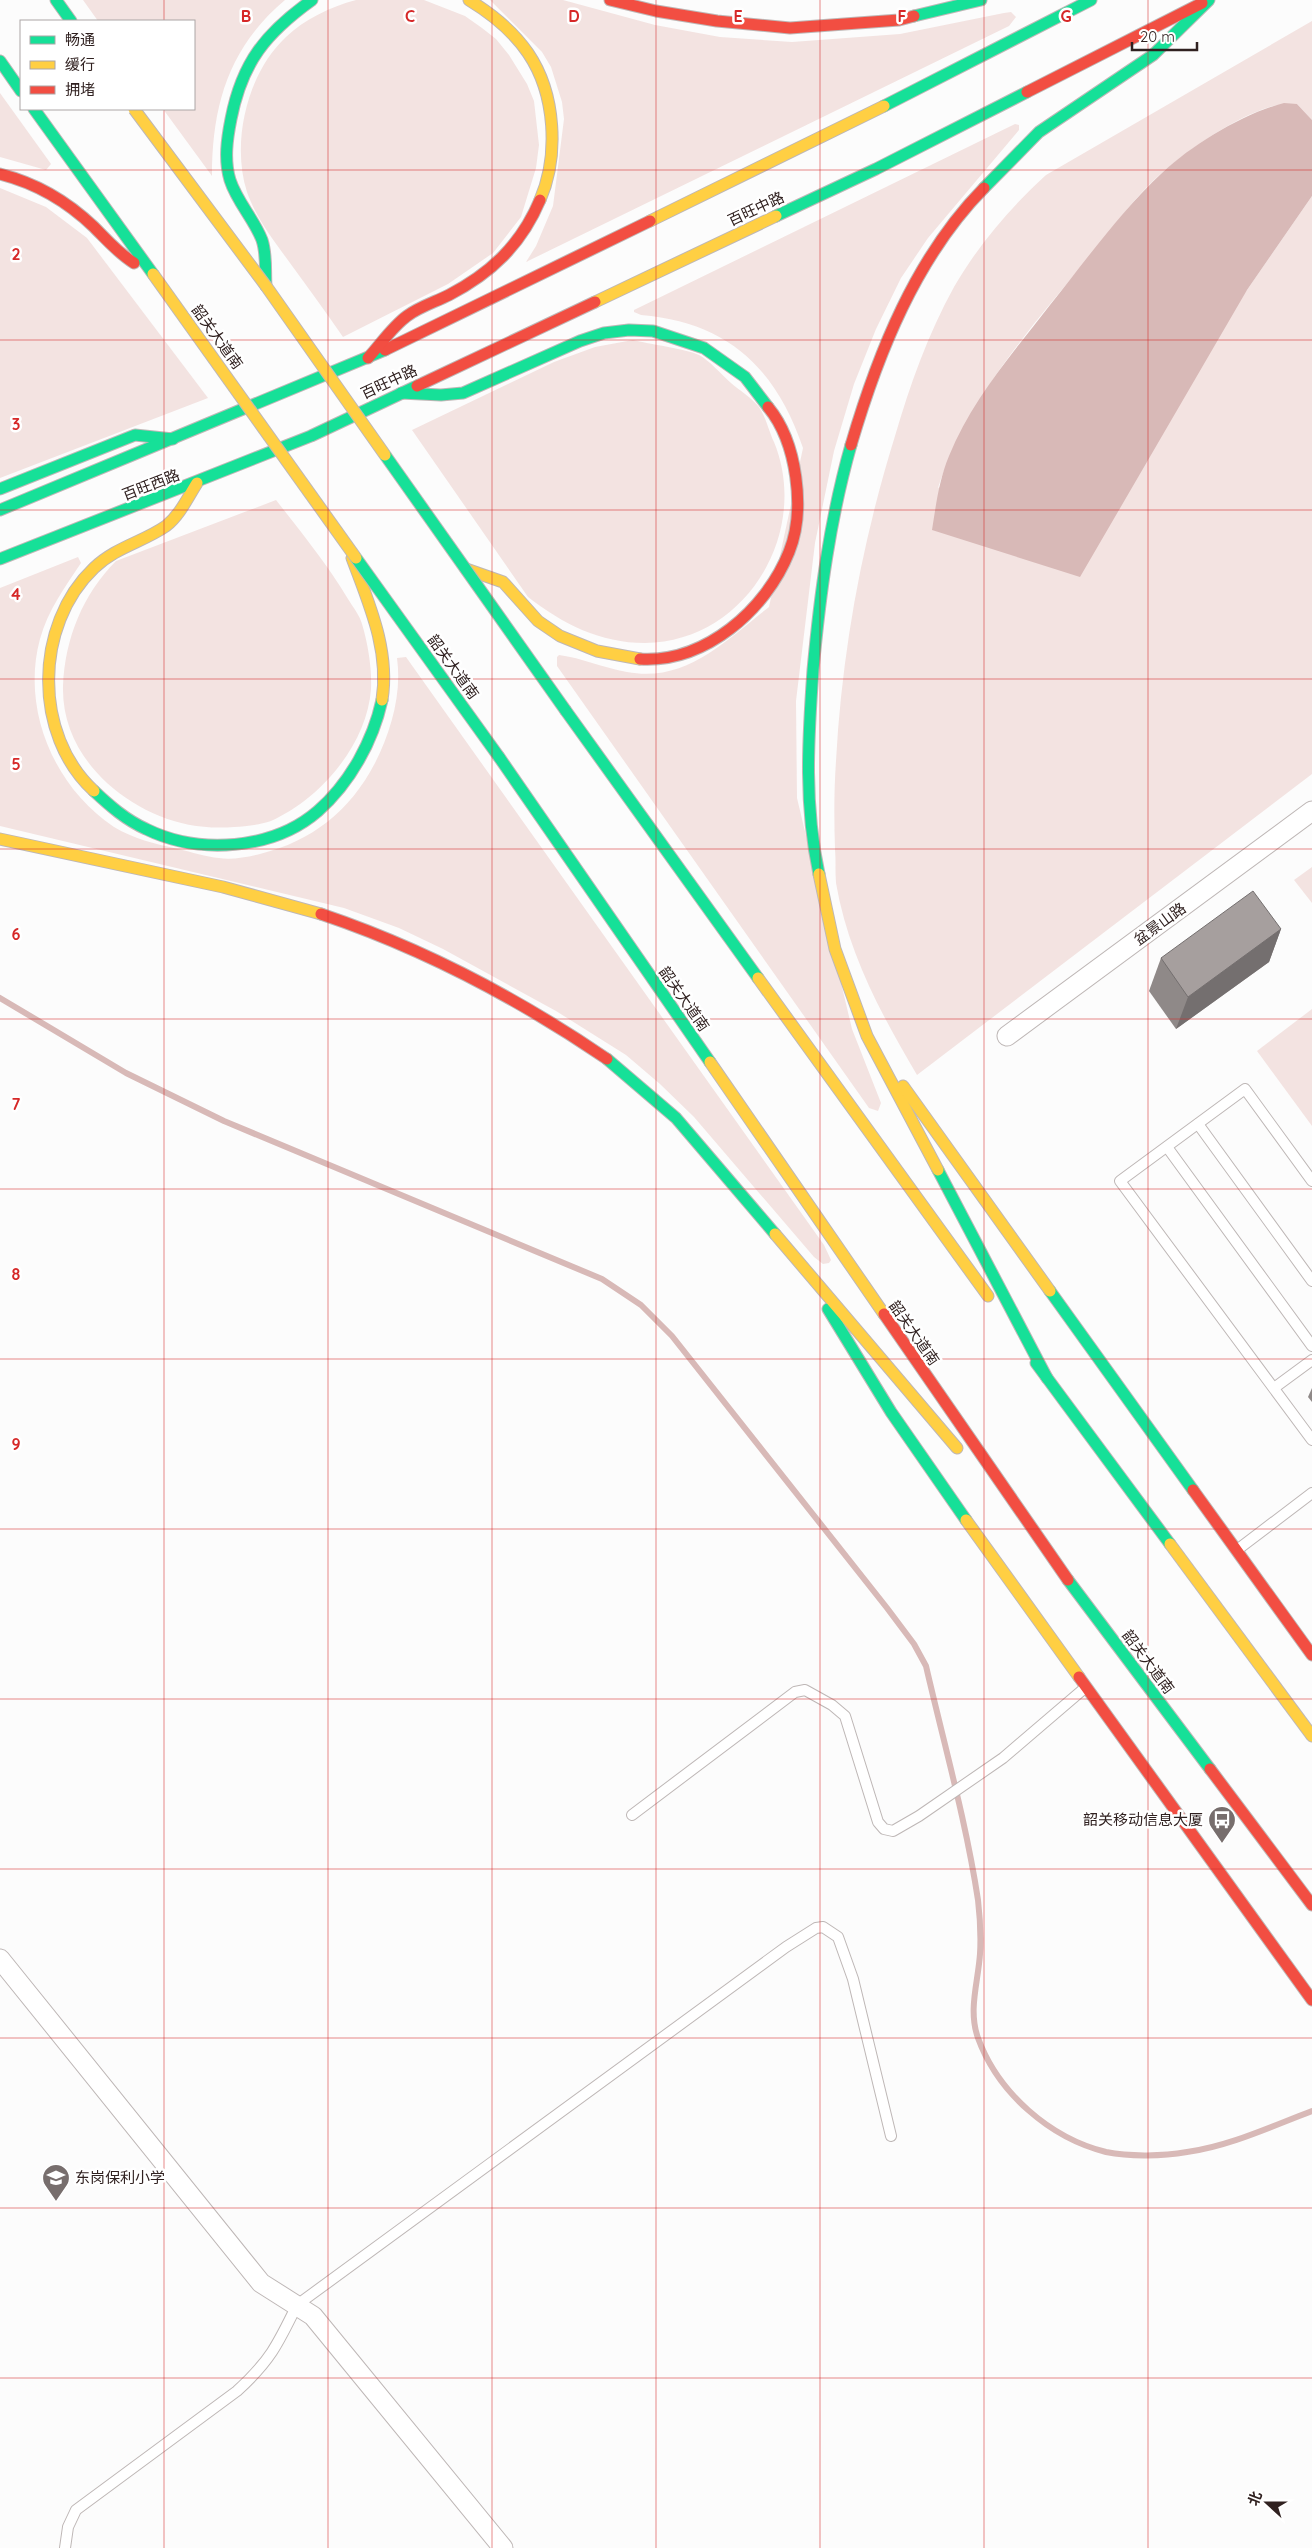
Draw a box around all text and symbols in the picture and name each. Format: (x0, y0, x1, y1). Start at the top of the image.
text: B (241, 6, 251, 26)
text: C (405, 6, 415, 26)
text: D (568, 6, 580, 26)
text: E (733, 6, 743, 26)
text: F (898, 6, 907, 26)
text: G (1060, 6, 1072, 26)
legend (20, 20, 195, 110)
scale bar (1132, 20, 1197, 52)
text: 20 m (1140, 27, 1175, 46)
text: 畅通 (65, 30, 95, 49)
text: 缓行 (65, 55, 95, 74)
text: 拥堵 (65, 80, 95, 99)
street label: 百旺中路 (725, 187, 787, 230)
text: 2 (11, 244, 21, 264)
street label: 韶关大道南 (188, 301, 247, 373)
street label: 百旺中路 (358, 360, 420, 403)
text: 3 (12, 414, 20, 434)
street label: 百旺西路 (119, 465, 182, 504)
text: 4 (11, 584, 21, 604)
street label: 韶关大道南 (424, 631, 483, 703)
text: 5 (11, 754, 21, 774)
street label: 盆景山路 (1130, 898, 1190, 949)
text: 6 (12, 924, 21, 944)
street label: 韶关大道南 (655, 963, 714, 1035)
text: 7 (12, 1094, 21, 1114)
text: 8 (12, 1264, 21, 1284)
street label: 韶关大道南 (885, 1297, 944, 1369)
text: 9 (11, 1434, 21, 1454)
street label: 韶关大道南 (1118, 1626, 1179, 1697)
bus stop icon: 韶关移动信息大厦 (1207, 1805, 1237, 1844)
place label: 韶关移动信息大厦 (1083, 1810, 1203, 1829)
school or university icon: 东岗保利小学 (41, 2163, 71, 2202)
place label: 东岗保利小学 (75, 2168, 165, 2187)
north arrow (1242, 2478, 1292, 2528)
text: 北 (1244, 2489, 1266, 2508)

